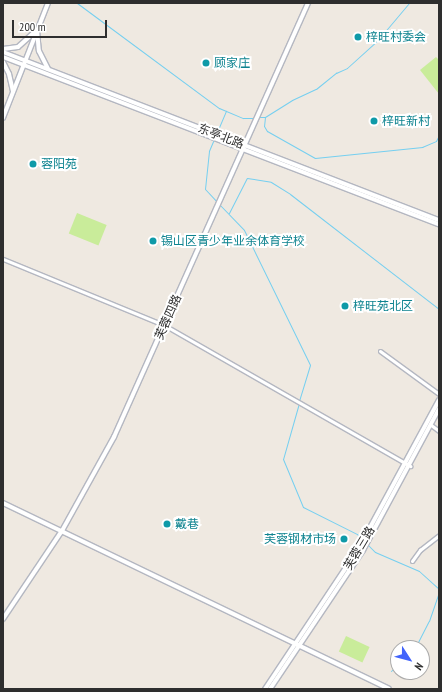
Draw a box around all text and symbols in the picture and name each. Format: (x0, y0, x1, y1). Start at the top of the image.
scale bar (14, 12, 109, 38)
text: 200 m (19, 19, 46, 34)
place label: 梓旺村委会 (366, 30, 426, 44)
marker: 梓旺村委会 (353, 32, 363, 42)
place label: 顾家庄 (214, 56, 250, 70)
marker: 顾家庄 (201, 58, 211, 68)
place label: 梓旺新村 (382, 114, 430, 128)
marker: 梓旺新村 (369, 116, 379, 126)
street label: 东亭北路 (196, 121, 246, 151)
place label: 蓉阳苑 (41, 157, 77, 171)
marker: 蓉阳苑 (28, 159, 38, 169)
place label: 锡山区青少年业余体育学校 (161, 234, 305, 248)
marker: 锡山区青少年业余体育学校 (148, 236, 158, 246)
street label: 芙蓉四路 (152, 292, 184, 342)
place label: 梓旺苑北区 (353, 299, 413, 313)
marker: 梓旺苑北区 (340, 301, 350, 311)
place label: 戴巷 (175, 517, 199, 531)
marker: 戴巷 (162, 519, 172, 529)
street label: 芙蓉三路 (340, 524, 378, 572)
place label: 芙蓉钢材市场 (264, 532, 336, 546)
marker: 芙蓉钢材市场 (339, 534, 349, 544)
north arrow (390, 640, 430, 680)
text: N (411, 660, 426, 673)

